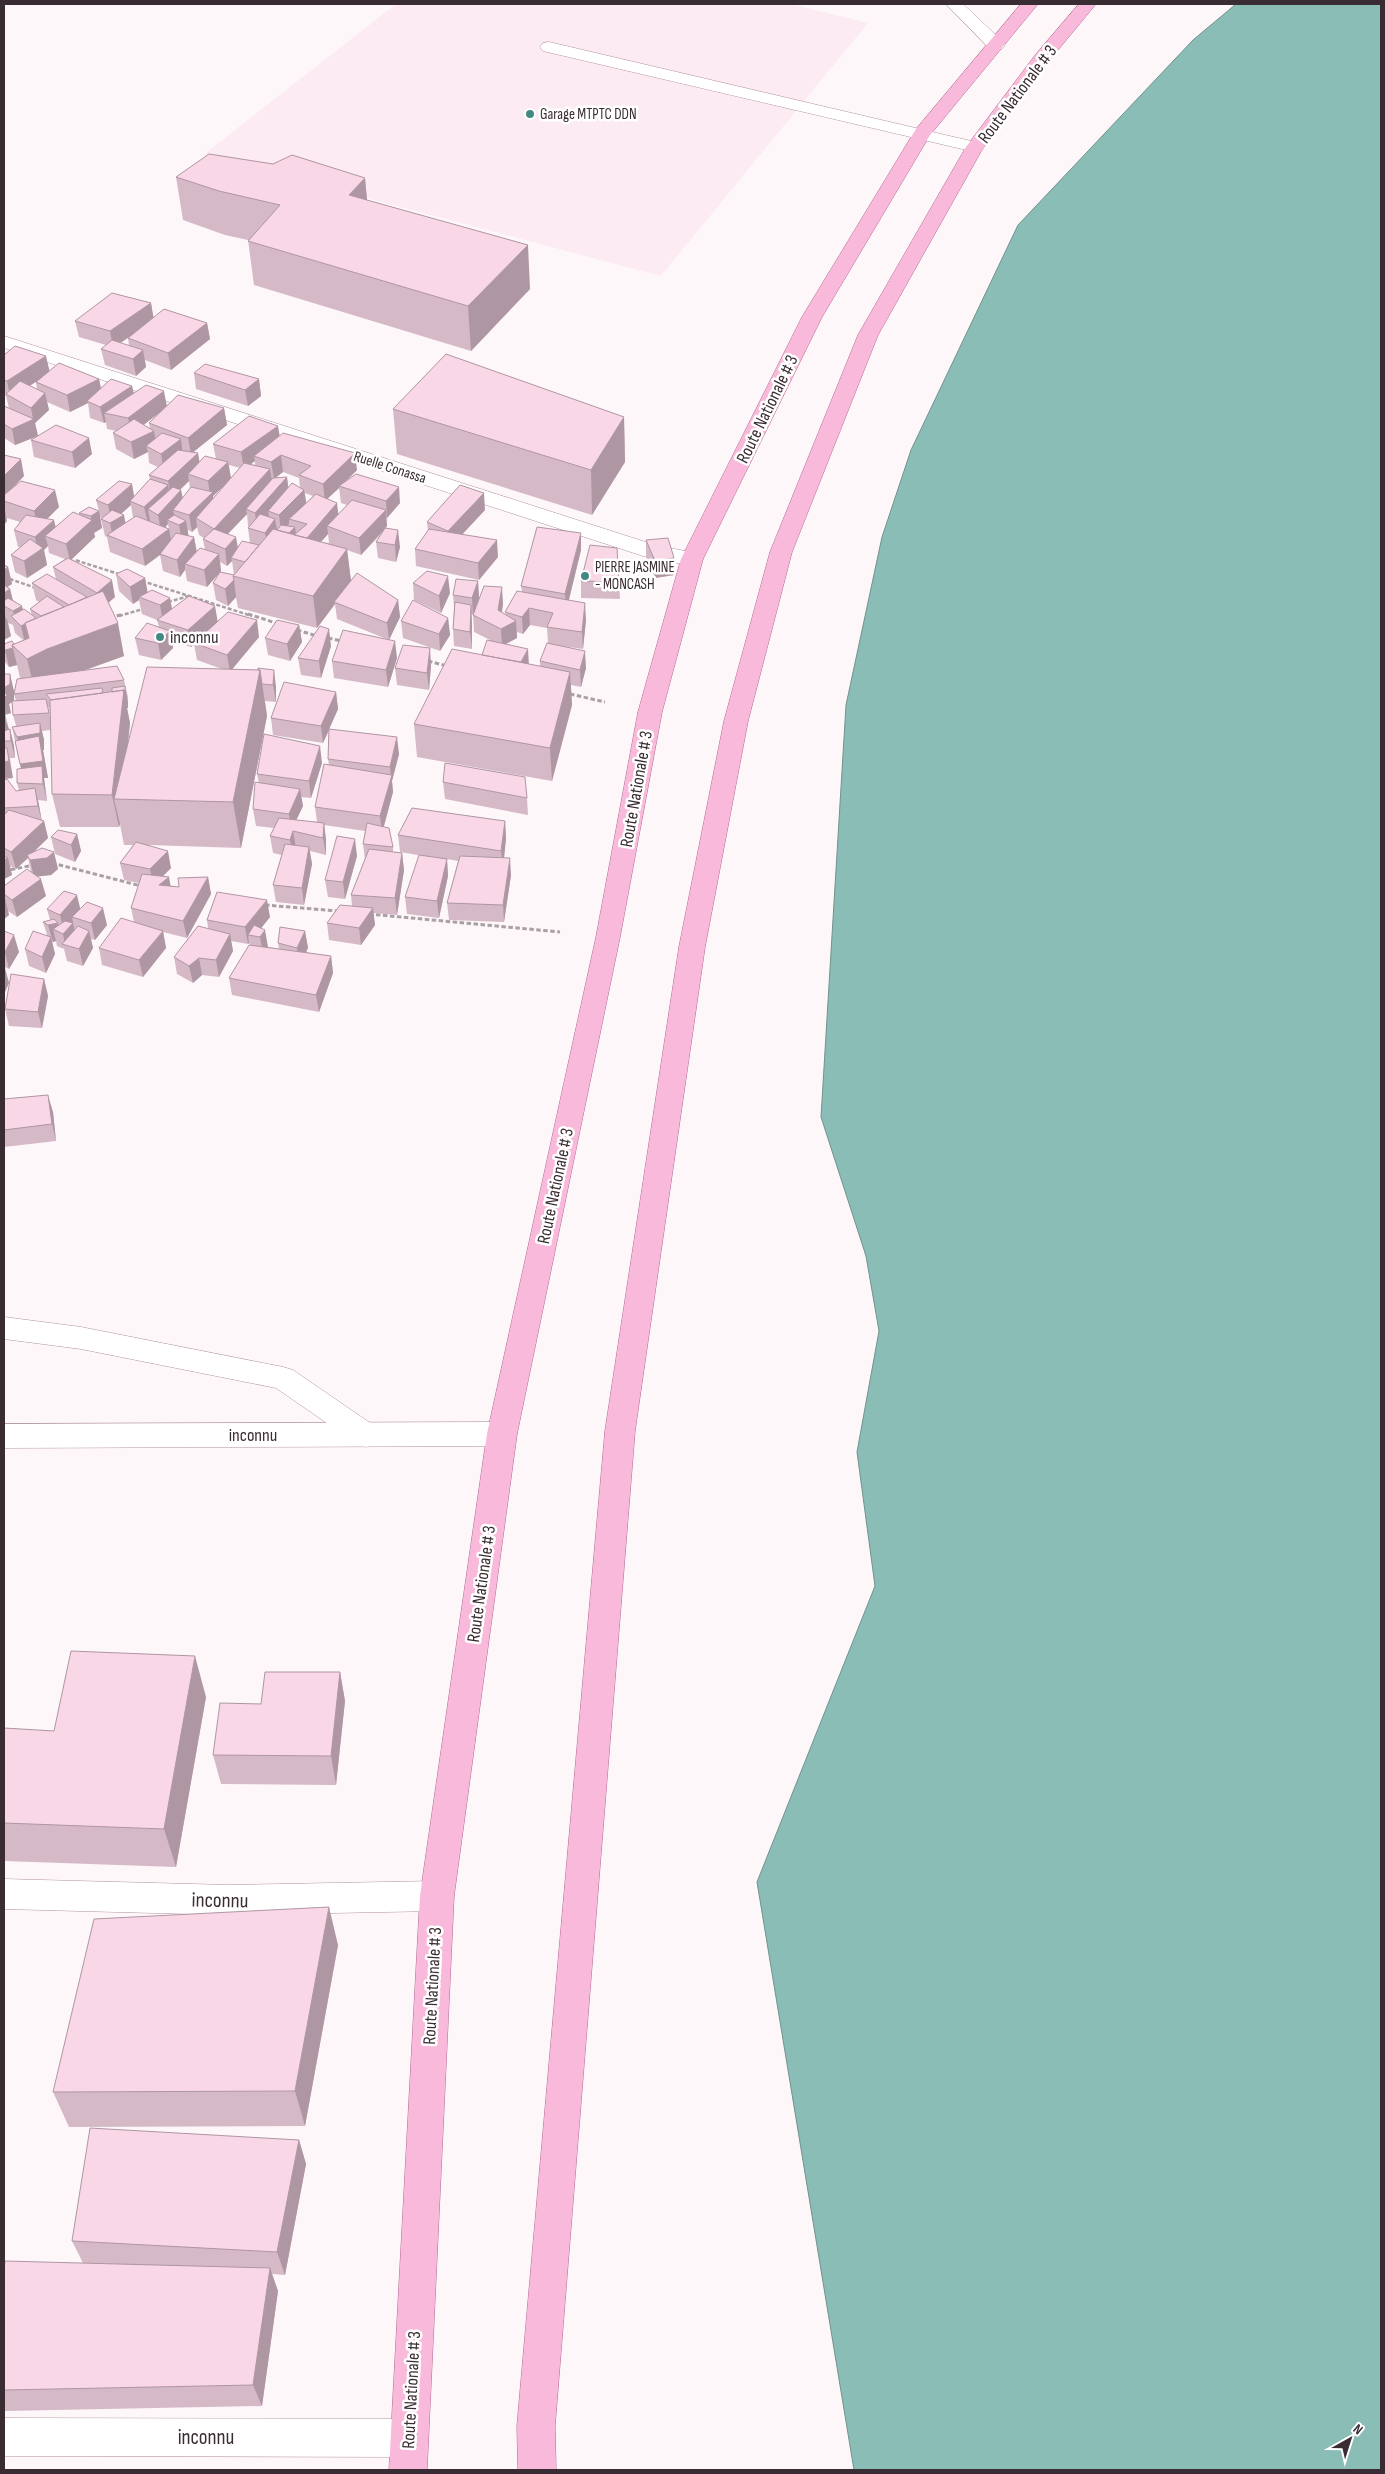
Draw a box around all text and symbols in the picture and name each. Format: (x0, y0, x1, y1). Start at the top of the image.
street label: Route Nationale # 3 (974, 41, 1061, 148)
place label: Garage MTPTC DDN (540, 105, 637, 124)
marker: Garage MTPTC DDN (524, 108, 536, 120)
street label: Route Nationale # 3 (732, 352, 803, 467)
street label: Ruelle Conassa (351, 447, 429, 488)
place label: PIERRE JASMINE - MONCASH (595, 558, 675, 594)
marker: PIERRE JASMINE - MONCASH (579, 570, 591, 582)
place label: inconnu (170, 627, 219, 648)
marker: inconnu (154, 631, 166, 643)
street label: Route Nationale # 3 (616, 729, 657, 849)
street label: Route Nationale # 3 (533, 1126, 578, 1246)
street label: inconnu (229, 1425, 277, 1446)
street label: Route Nationale # 3 (463, 1524, 500, 1644)
street label: inconnu (191, 1888, 249, 1913)
street label: Route Nationale # 3 (419, 1927, 446, 2045)
street label: Route Nationale # 3 (398, 2331, 425, 2449)
north arrow (1325, 2414, 1375, 2464)
text: N (1350, 2420, 1366, 2438)
street label: inconnu (178, 2425, 234, 2450)

